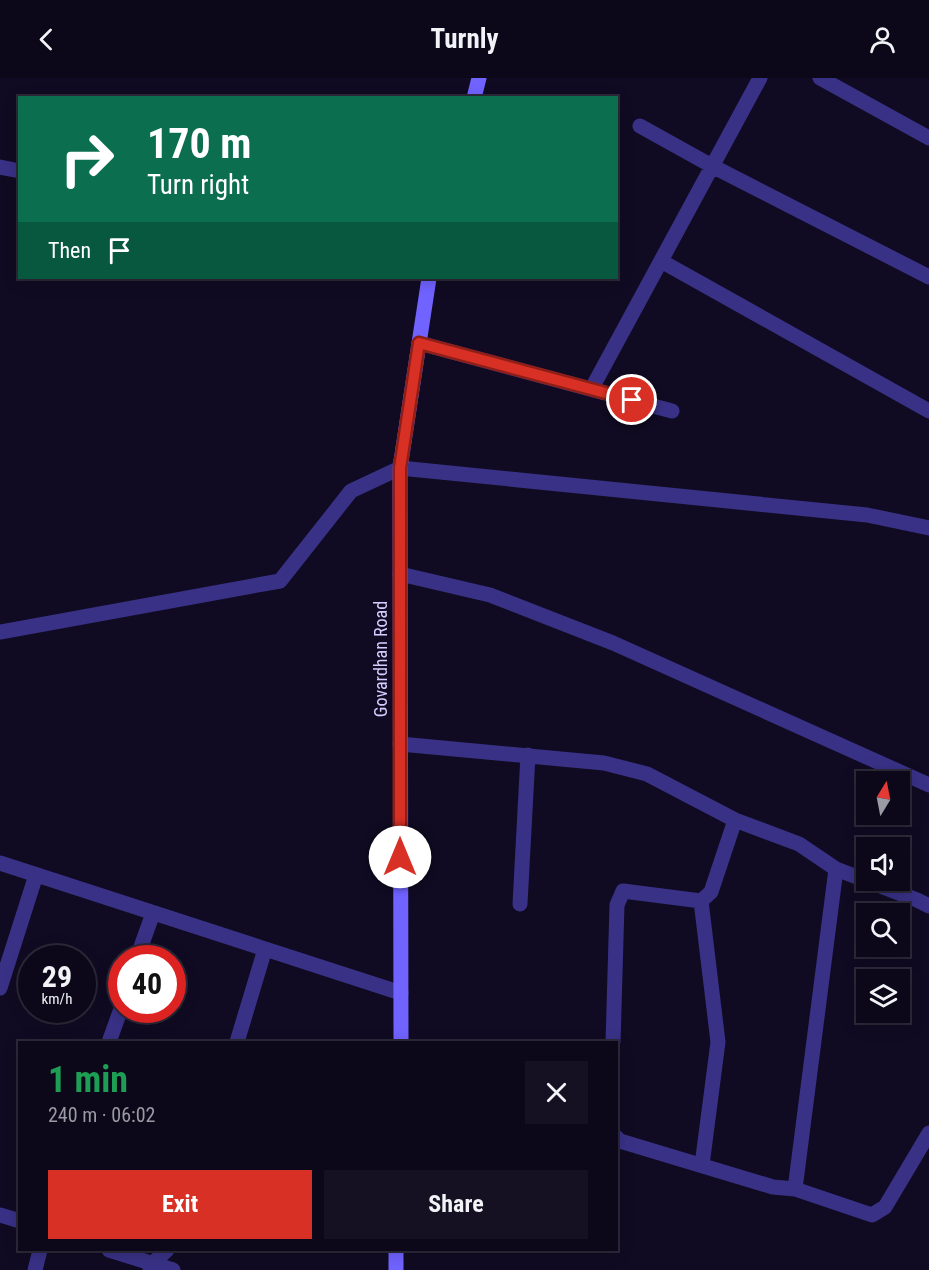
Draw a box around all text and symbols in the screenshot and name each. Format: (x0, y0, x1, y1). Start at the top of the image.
icon: back (30, 23, 63, 56)
text: Turnly (430, 23, 499, 55)
icon: person (866, 23, 899, 56)
text: 170 m (147, 119, 252, 168)
icon: right (48, 120, 126, 198)
text: Turn right (147, 169, 249, 201)
icon: arrive (103, 234, 136, 267)
text: Then (48, 238, 91, 263)
pin (606, 374, 657, 425)
icon: arrive (615, 383, 648, 416)
street label: Govardhan Road (370, 601, 391, 717)
north arrow (856, 771, 910, 825)
map controls (856, 771, 910, 1023)
position arrow (368, 825, 432, 889)
button: sound (856, 837, 910, 891)
button: search (856, 903, 910, 957)
speed limit sign: 40 (108, 945, 186, 1023)
text: 29 (42, 959, 72, 994)
button: layers (856, 969, 910, 1023)
text: km/h (42, 990, 72, 1008)
text: 1 min (48, 1059, 128, 1101)
button: close (525, 1061, 588, 1124)
text: 240 m · 06:02 (48, 1103, 155, 1127)
button: Exit (48, 1170, 312, 1239)
button: Share (324, 1170, 588, 1239)

